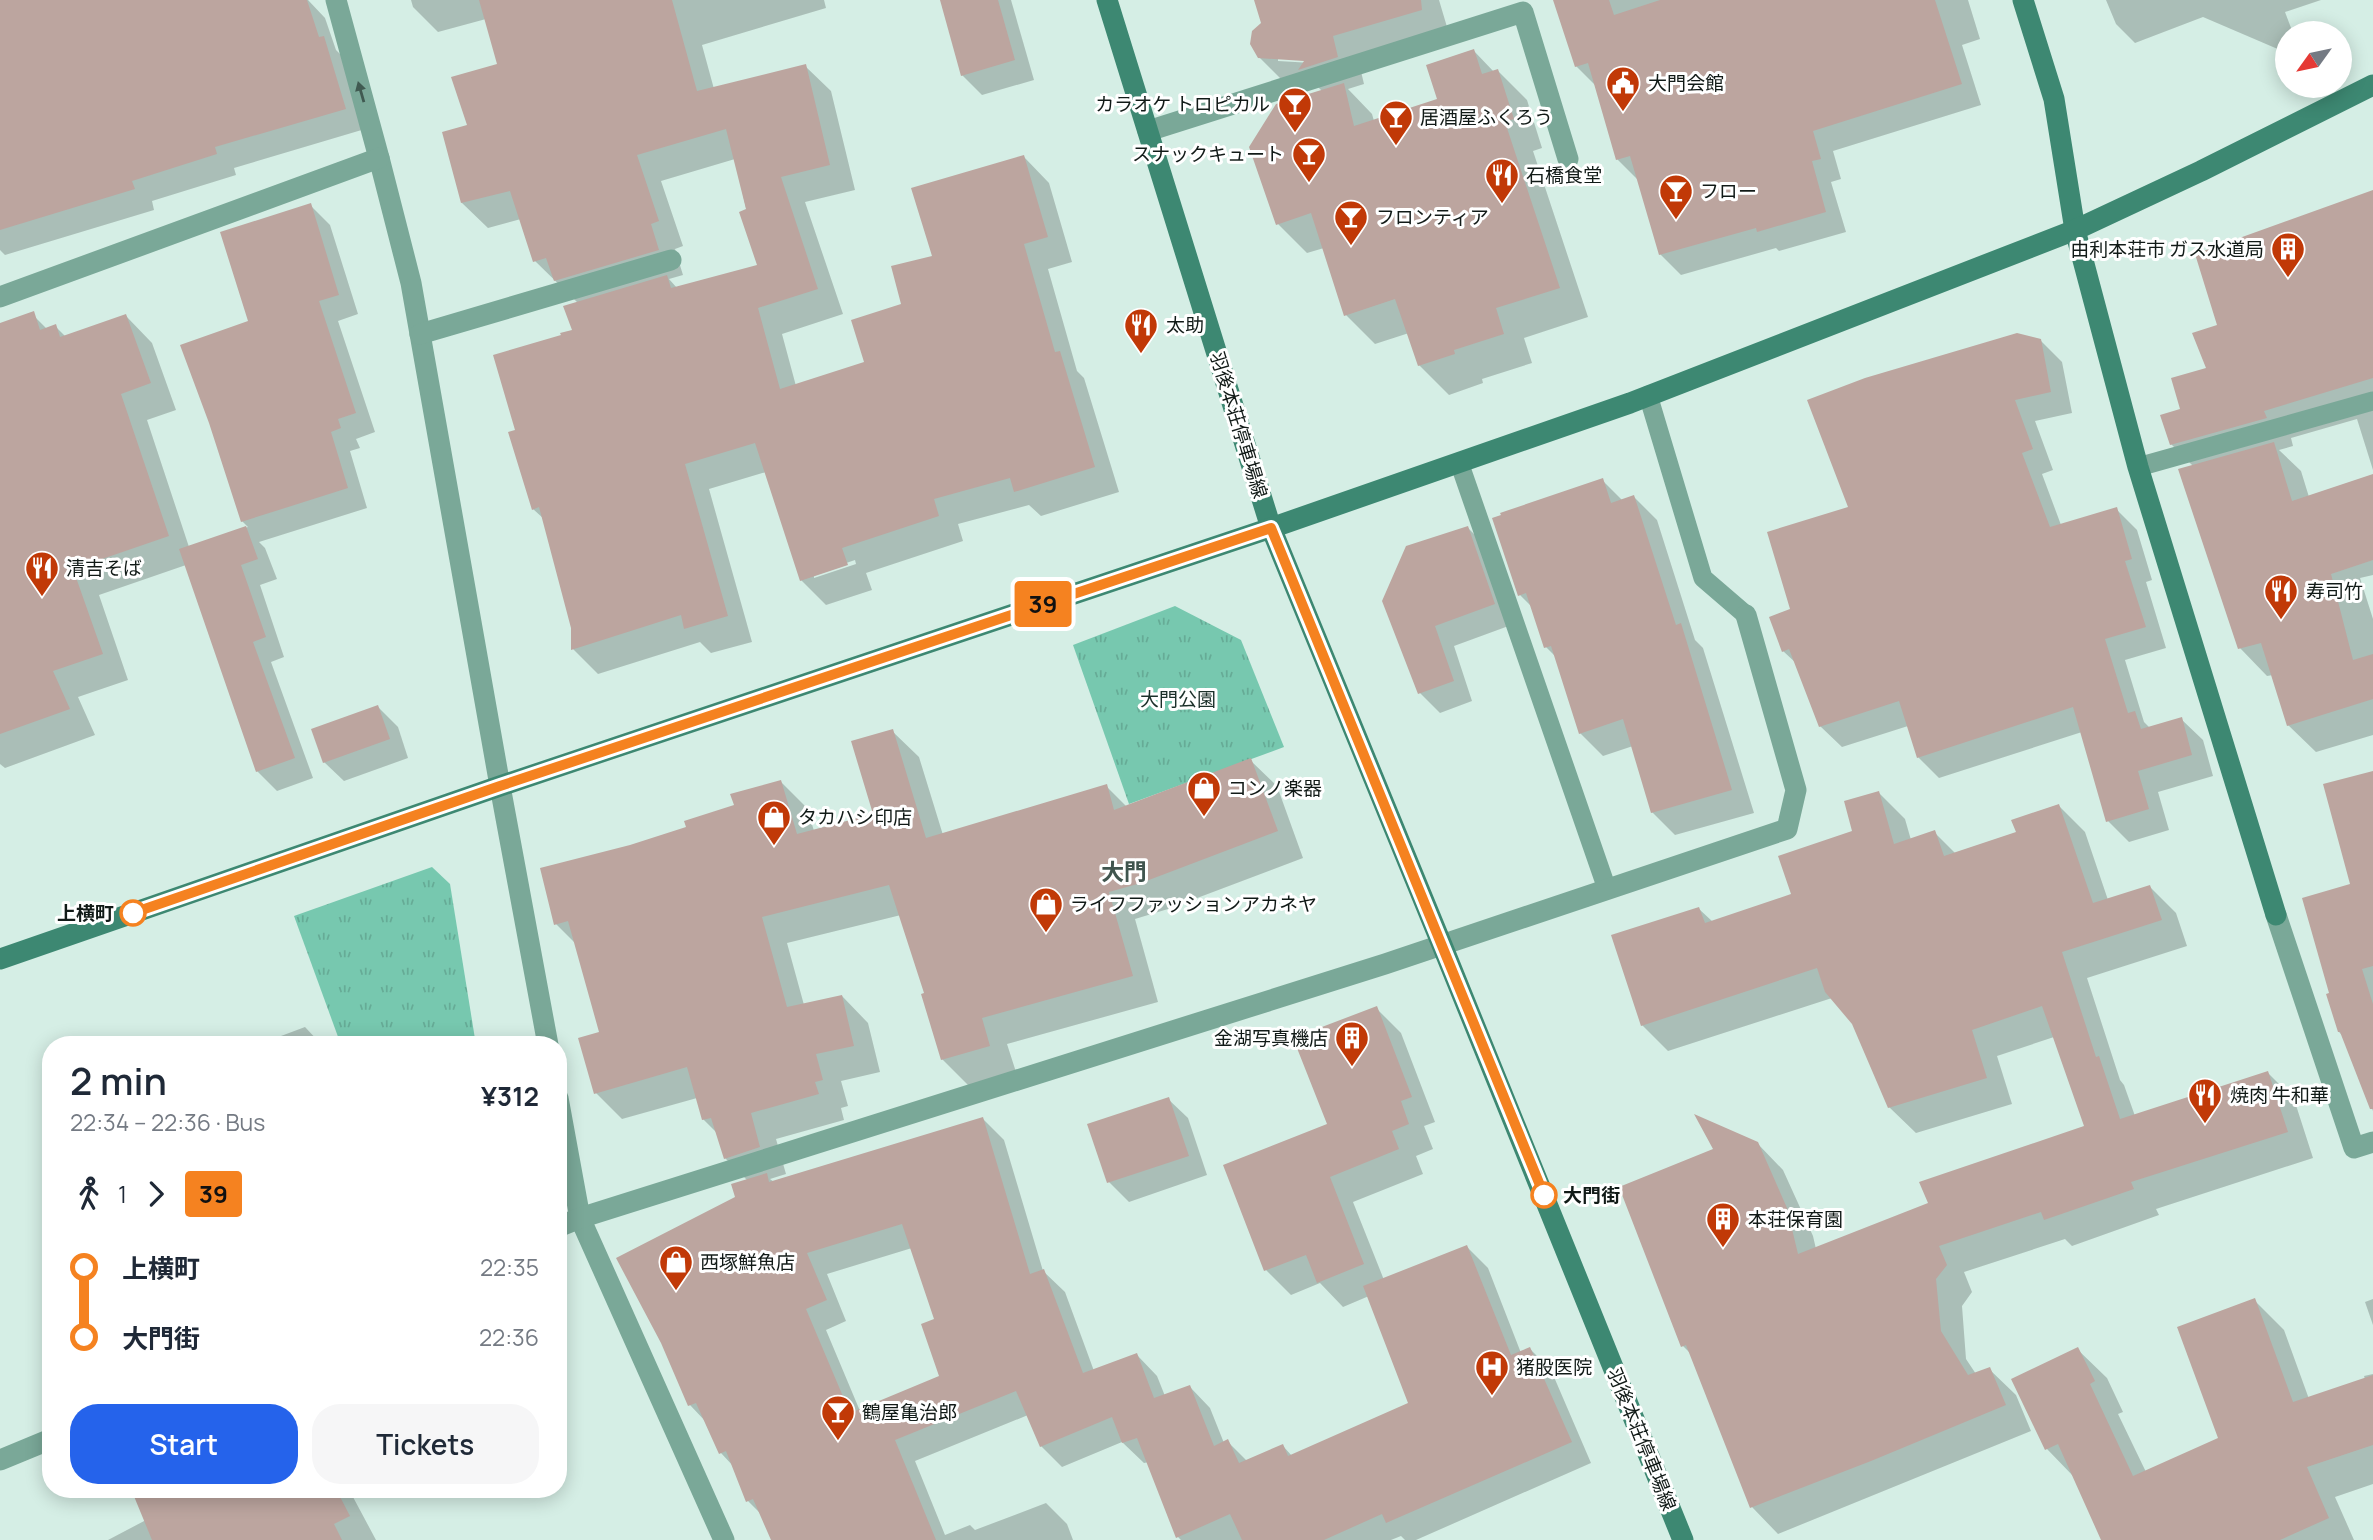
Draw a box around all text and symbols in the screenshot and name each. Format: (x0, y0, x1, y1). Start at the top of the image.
north arrow (2275, 21, 2352, 98)
map controls (2275, 21, 2352, 98)
public building icon: 大門会館 (1604, 64, 1642, 113)
place label: 大門会館 (1648, 70, 1724, 96)
one-way arrow (356, 81, 366, 102)
bar icon: カラオケ トロピカル (1276, 85, 1314, 134)
place label: カラオケ トロピカル (1095, 91, 1270, 117)
bar icon: 居酒屋ふくろう (1377, 98, 1415, 147)
place label: 居酒屋ふくろう (1420, 104, 1553, 130)
bar icon: スナックキュート (1290, 135, 1328, 184)
place label: スナックキュート (1132, 141, 1284, 167)
restaurant icon: 石橋食堂 (1483, 156, 1521, 205)
place label: 石橋食堂 (1526, 162, 1602, 188)
bar icon: フロー (1657, 172, 1695, 221)
place label: フロー (1700, 178, 1757, 204)
bar icon: フロンティア (1332, 198, 1370, 247)
place label: フロンティア (1376, 204, 1489, 230)
building icon: 由利本荘市 ガス水道局 (2269, 230, 2307, 279)
place label: 由利本荘市 ガス水道局 (2070, 236, 2264, 262)
restaurant icon: 太助 (1122, 306, 1160, 355)
place label: 太助 (1166, 312, 1204, 338)
street label: 羽後本荘停車場線 (1204, 349, 1274, 501)
restaurant icon: 清吉そば (23, 549, 61, 598)
place label: 清吉そば (66, 555, 142, 581)
restaurant icon: 寿司竹 (2262, 572, 2300, 621)
place label: 寿司竹 (2306, 578, 2363, 604)
line badge: 39 (1012, 581, 1074, 627)
text: 39 (1029, 587, 1057, 620)
park label: 大門公園 (1140, 686, 1216, 712)
shop icon: コンノ楽器 (1185, 769, 1223, 818)
place label: コンノ楽器 (1228, 775, 1322, 801)
shop icon: タカハシ印店 (755, 798, 793, 847)
place label: タカハシ印店 (798, 804, 912, 830)
district label: 大門 (1101, 855, 1147, 887)
shop icon: ライフファッションアカネヤ (1027, 885, 1065, 934)
place label: ライフファッションアカネヤ (1070, 891, 1317, 917)
place label: 上横町 (57, 900, 114, 926)
marker: 上横町 (120, 900, 146, 926)
building icon: 金湖写真機店 (1333, 1019, 1371, 1068)
place label: 金湖写真機店 (1214, 1025, 1328, 1051)
text: 2 min (70, 1054, 167, 1106)
restaurant icon: 焼肉 牛和華 (2186, 1076, 2224, 1125)
text: ¥312 (481, 1078, 539, 1114)
place label: 焼肉 牛和華 (2230, 1082, 2329, 1108)
text: 22:34 – 22:36 · Bus (70, 1106, 265, 1138)
icon: walk (70, 1175, 108, 1213)
icon: forward (137, 1175, 175, 1213)
text: 39 (199, 1177, 228, 1210)
text: 1 (118, 1178, 127, 1210)
marker: 大門街 (1531, 1182, 1557, 1208)
place label: 大門街 (1563, 1182, 1620, 1208)
building icon: 本荘保育園 (1704, 1200, 1742, 1249)
place label: 本荘保育園 (1748, 1206, 1843, 1232)
shop icon: 西塚鮮魚店 (657, 1243, 695, 1292)
place label: 西塚鮮魚店 (700, 1249, 795, 1275)
text: 上横町 (122, 1250, 200, 1286)
text: 22:35 (480, 1251, 539, 1283)
text: 大門街 (122, 1320, 200, 1356)
text: 22:36 (479, 1321, 539, 1353)
hospital icon: 猪股医院 (1473, 1348, 1511, 1397)
place label: 猪股医院 (1516, 1354, 1592, 1380)
street label: 羽後本荘停車場線 (1601, 1364, 1683, 1514)
bar icon: 鶴屋亀治郎 (819, 1393, 857, 1442)
place label: 鶴屋亀治郎 (862, 1399, 957, 1425)
button: Start (70, 1404, 298, 1484)
button: Tickets (312, 1404, 539, 1484)

